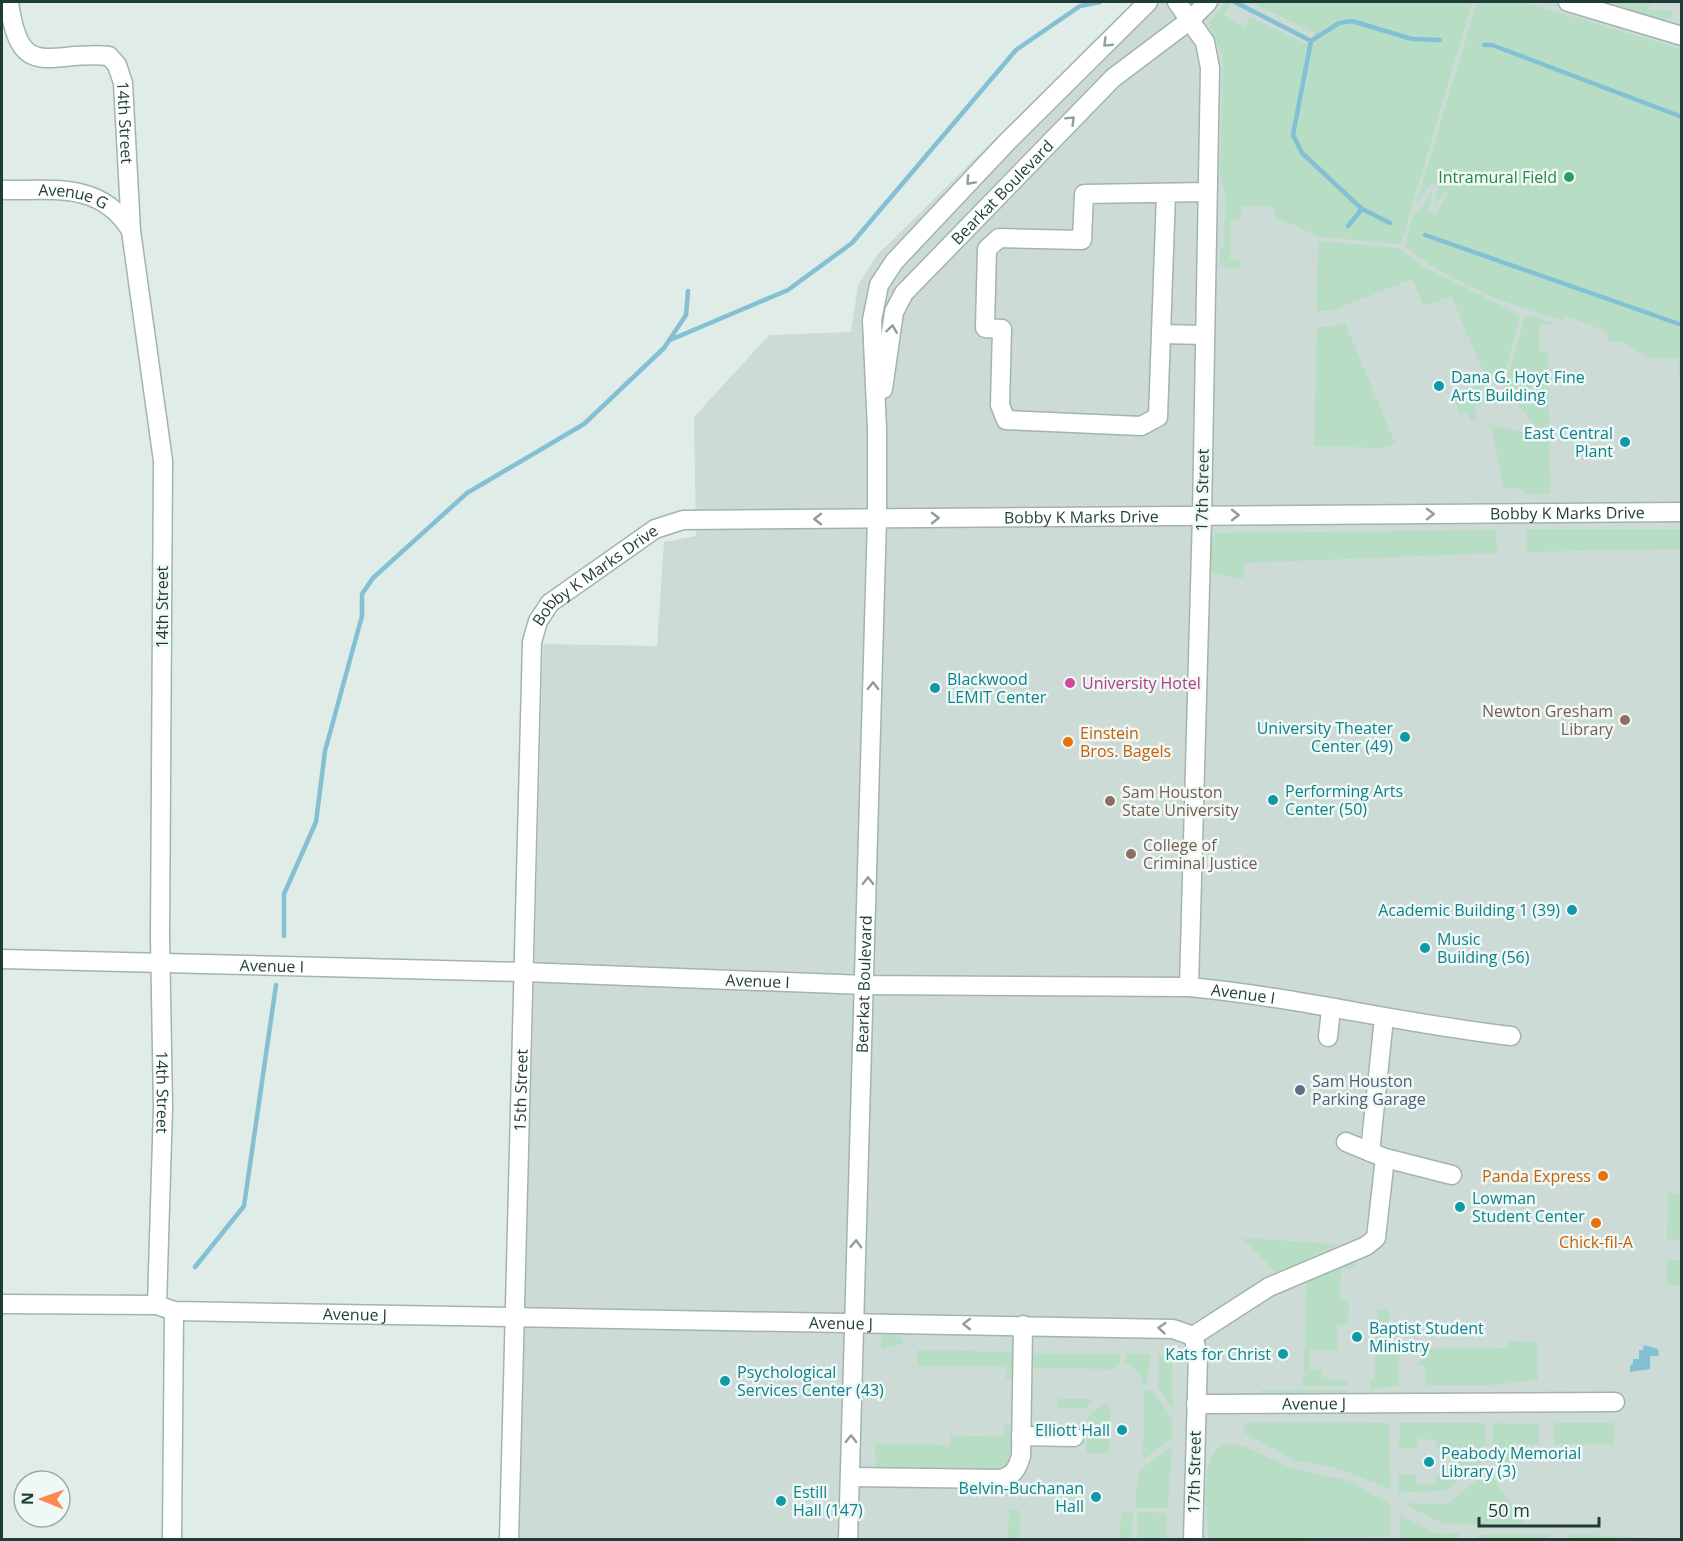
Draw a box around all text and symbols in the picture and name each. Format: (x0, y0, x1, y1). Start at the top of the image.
one-way arrow (1104, 36, 1115, 47)
street label: 14th Street (112, 81, 138, 165)
one-way arrow (1063, 117, 1074, 128)
street label: Bearkat Boulevard (946, 135, 1058, 249)
place label: Intramural Field (1438, 166, 1557, 188)
marker: Intramural Field (1562, 170, 1576, 184)
one-way arrow (966, 175, 977, 185)
street label: Avenue G (38, 179, 113, 214)
one-way arrow (885, 325, 897, 334)
place label: Dana G. Hoyt Fine Arts Building (1451, 366, 1585, 406)
marker: Dana G. Hoyt Fine Arts Building (1432, 379, 1446, 393)
place label: East Central Plant (1524, 422, 1613, 462)
marker: East Central Plant (1618, 435, 1632, 449)
street label: 17th Street (1190, 448, 1214, 532)
street label: Bobby K Marks Drive (1490, 501, 1645, 525)
street label: Bobby K Marks Drive (1004, 505, 1159, 528)
one-way arrow (1426, 508, 1435, 520)
one-way arrow (1231, 509, 1240, 521)
one-way arrow (931, 512, 940, 524)
one-way arrow (814, 513, 823, 525)
street label: Bobby K Marks Drive (527, 519, 662, 630)
street label: 14th Street (151, 565, 173, 648)
place label: Blackwood LEMIT Center (947, 668, 1047, 708)
place label: University Hotel (1082, 672, 1201, 694)
marker: University Hotel (1063, 676, 1077, 690)
marker: Blackwood LEMIT Center (928, 681, 942, 695)
one-way arrow (867, 682, 879, 691)
place label: Newton Gresham Library (1482, 700, 1614, 740)
marker: Newton Gresham Library (1618, 713, 1632, 727)
place label: University Theater Center (49) (1257, 717, 1393, 757)
place label: Einstein Bros. Bagels (1080, 722, 1171, 762)
marker: University Theater Center (49) (1398, 730, 1412, 744)
marker: Einstein Bros. Bagels (1061, 735, 1075, 749)
place label: Performing Arts Center (50) (1285, 780, 1403, 820)
place label: Sam Houston State University (1122, 781, 1240, 821)
marker: Performing Arts Center (50) (1266, 793, 1280, 807)
marker: Sam Houston State University (1103, 794, 1117, 808)
place label: College of Criminal Justice (1143, 834, 1258, 874)
marker: College of Criminal Justice (1124, 847, 1138, 861)
one-way arrow (862, 877, 874, 886)
place label: Academic Building 1 (39) (1378, 899, 1560, 921)
marker: Academic Building 1 (39) (1565, 903, 1579, 917)
street label: Bearkat Boulevard (851, 915, 877, 1053)
place label: Music Building (56) (1437, 928, 1530, 968)
marker: Music Building (56) (1418, 941, 1432, 955)
street label: Avenue I (239, 954, 304, 978)
street label: Avenue I (725, 969, 790, 993)
street label: Avenue I (1210, 978, 1277, 1009)
street label: 15th Street (508, 1048, 533, 1132)
street label: 14th Street (151, 1051, 174, 1134)
place label: Sam Houston Parking Garage (1312, 1070, 1426, 1110)
marker: Sam Houston Parking Garage (1293, 1083, 1307, 1097)
place label: Panda Express (1482, 1165, 1591, 1187)
marker: Panda Express (1596, 1169, 1610, 1183)
place label: Lowman Student Center (1472, 1187, 1585, 1227)
marker: Lowman Student Center (1453, 1200, 1467, 1214)
marker: Chick-fil-A (1589, 1216, 1603, 1230)
place label: Chick-fil-A (1559, 1231, 1634, 1253)
one-way arrow (850, 1240, 863, 1249)
street label: Avenue J (323, 1303, 387, 1326)
street label: Avenue J (809, 1311, 873, 1335)
place label: Baptist Student Ministry (1369, 1317, 1484, 1357)
one-way arrow (962, 1318, 971, 1330)
one-way arrow (1157, 1322, 1166, 1335)
marker: Baptist Student Ministry (1350, 1330, 1364, 1344)
place label: Kats for Christ (1165, 1343, 1271, 1365)
marker: Kats for Christ (1276, 1347, 1290, 1361)
place label: Psychological Services Center (43) (737, 1361, 884, 1401)
marker: Psychological Services Center (43) (718, 1374, 732, 1388)
street label: Avenue J (1282, 1392, 1346, 1415)
place label: Elliott Hall (1035, 1419, 1110, 1441)
marker: Elliott Hall (1115, 1423, 1129, 1437)
street label: 17th Street (1182, 1430, 1206, 1514)
one-way arrow (844, 1435, 857, 1444)
place label: Peabody Memorial Library (3) (1441, 1442, 1581, 1482)
marker: Peabody Memorial Library (3) (1422, 1455, 1436, 1469)
north arrow (12, 1469, 72, 1529)
place label: Belvin-Buchanan Hall (959, 1477, 1084, 1517)
place label: Estill Hall (147) (793, 1481, 863, 1521)
marker: Belvin-Buchanan Hall (1089, 1490, 1103, 1504)
scale bar (1479, 1490, 1599, 1528)
text: N (16, 1492, 38, 1505)
marker: Estill Hall (147) (774, 1494, 788, 1508)
text: 50 m (1488, 1498, 1530, 1522)

